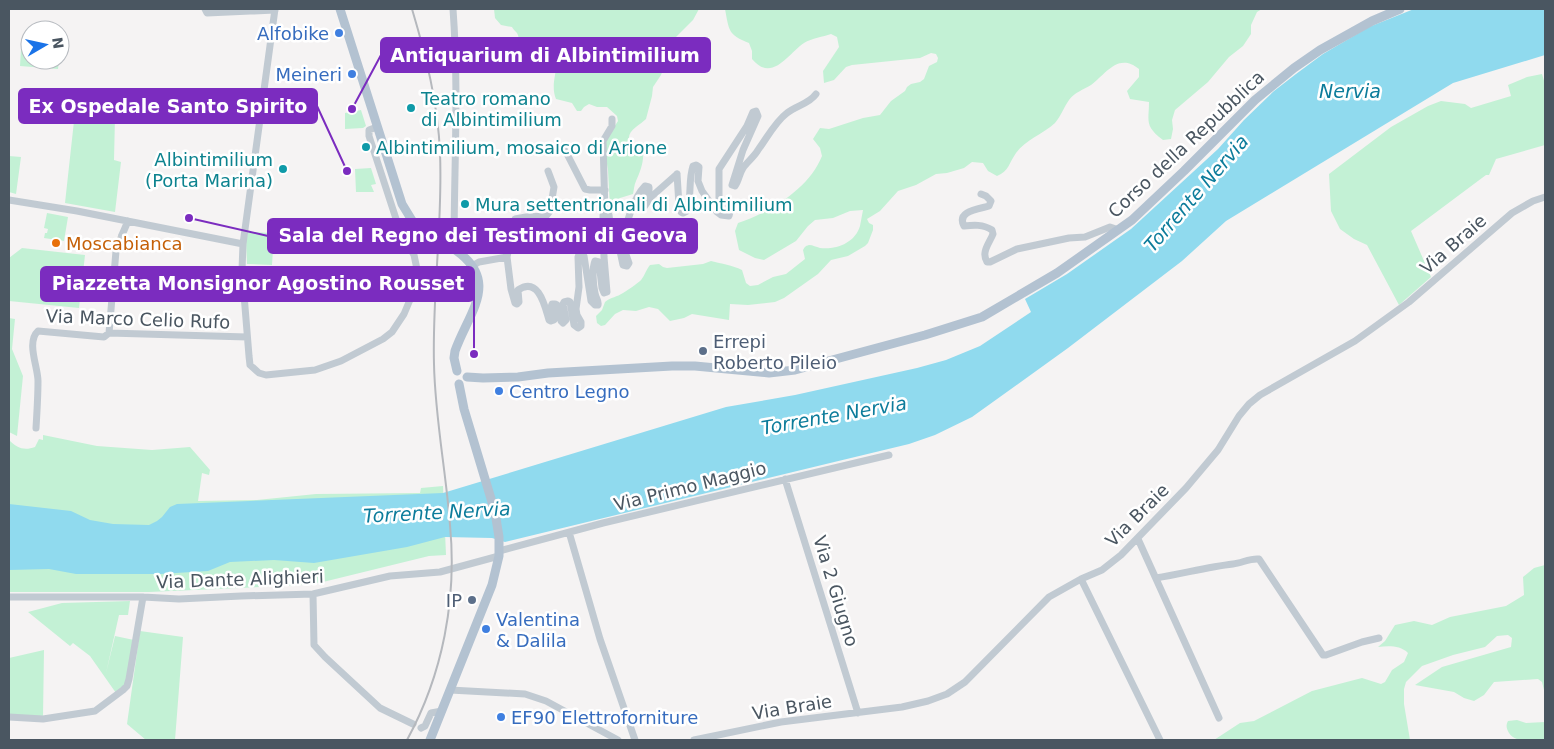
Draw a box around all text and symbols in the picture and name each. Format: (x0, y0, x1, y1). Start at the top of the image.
north arrow (20, 20, 70, 70)
place label: Alfobike (257, 23, 329, 44)
marker: Alfobike (333, 27, 345, 39)
text: N (49, 36, 67, 50)
callout: Antiquarium di Albintimilium (381, 38, 710, 72)
text: Antiquarium di Albintimilium (390, 44, 700, 66)
place label: Meineri (276, 64, 342, 85)
street label: Corso della Repubblica (1104, 66, 1268, 222)
marker: Meineri (346, 68, 358, 80)
water label: Nervia (1319, 80, 1381, 102)
place label: Teatro romano di Albintimilium (420, 88, 562, 130)
callout: Ex Ospedale Santo Spirito (19, 89, 317, 123)
text: Ex Ospedale Santo Spirito (29, 95, 307, 117)
marker: Teatro romano di Albintimilium (405, 102, 417, 114)
water label: Torrente Nervia (1139, 130, 1253, 256)
place label: Albintimilium, mosaico di Arione (376, 137, 667, 158)
marker: Albintimilium, mosaico di Arione (360, 141, 372, 153)
place label: Albintimilium (Porta Marina) (145, 149, 273, 191)
marker: Albintimilium (Porta Marina) (277, 163, 289, 175)
place label: Mura settentrionali di Albintimilium (475, 194, 793, 215)
marker: Mura settentrionali di Albintimilium (459, 198, 471, 210)
street label: Via Braie (1416, 210, 1490, 278)
callout: Sala del Regno dei Testimoni di Geova (268, 219, 697, 253)
text: Sala del Regno dei Testimoni di Geova (278, 224, 688, 246)
place label: Moscabianca (66, 233, 183, 254)
marker: Moscabianca (50, 237, 62, 249)
callout: Piazzetta Monsignor Agostino Rousset (41, 267, 474, 301)
text: Piazzetta Monsignor Agostino Rousset (52, 272, 464, 294)
street label: Via Marco Celio Rufo (45, 305, 231, 333)
place label: Errepi Roberto Pileio (713, 331, 837, 373)
marker: Errepi Roberto Pileio (697, 345, 709, 357)
place label: Centro Legno (509, 381, 629, 402)
marker: Centro Legno (493, 385, 505, 397)
water label: Torrente Nervia (760, 391, 908, 439)
street label: Via Primo Maggio (612, 457, 768, 515)
street label: Via Braie (1101, 479, 1173, 551)
water label: Torrente Nervia (363, 497, 511, 527)
street label: Via 2 Giugno (809, 533, 863, 649)
street label: Via Dante Alighieri (156, 566, 324, 592)
place label: IP (446, 590, 462, 611)
marker: IP (466, 594, 478, 606)
place label: Valentina & Dalila (496, 609, 580, 651)
marker: Valentina & Dalila (480, 623, 492, 635)
street label: Via Braie (751, 690, 833, 724)
place label: EF90 Elettroforniture (511, 707, 698, 728)
marker: EF90 Elettroforniture (495, 711, 507, 723)

